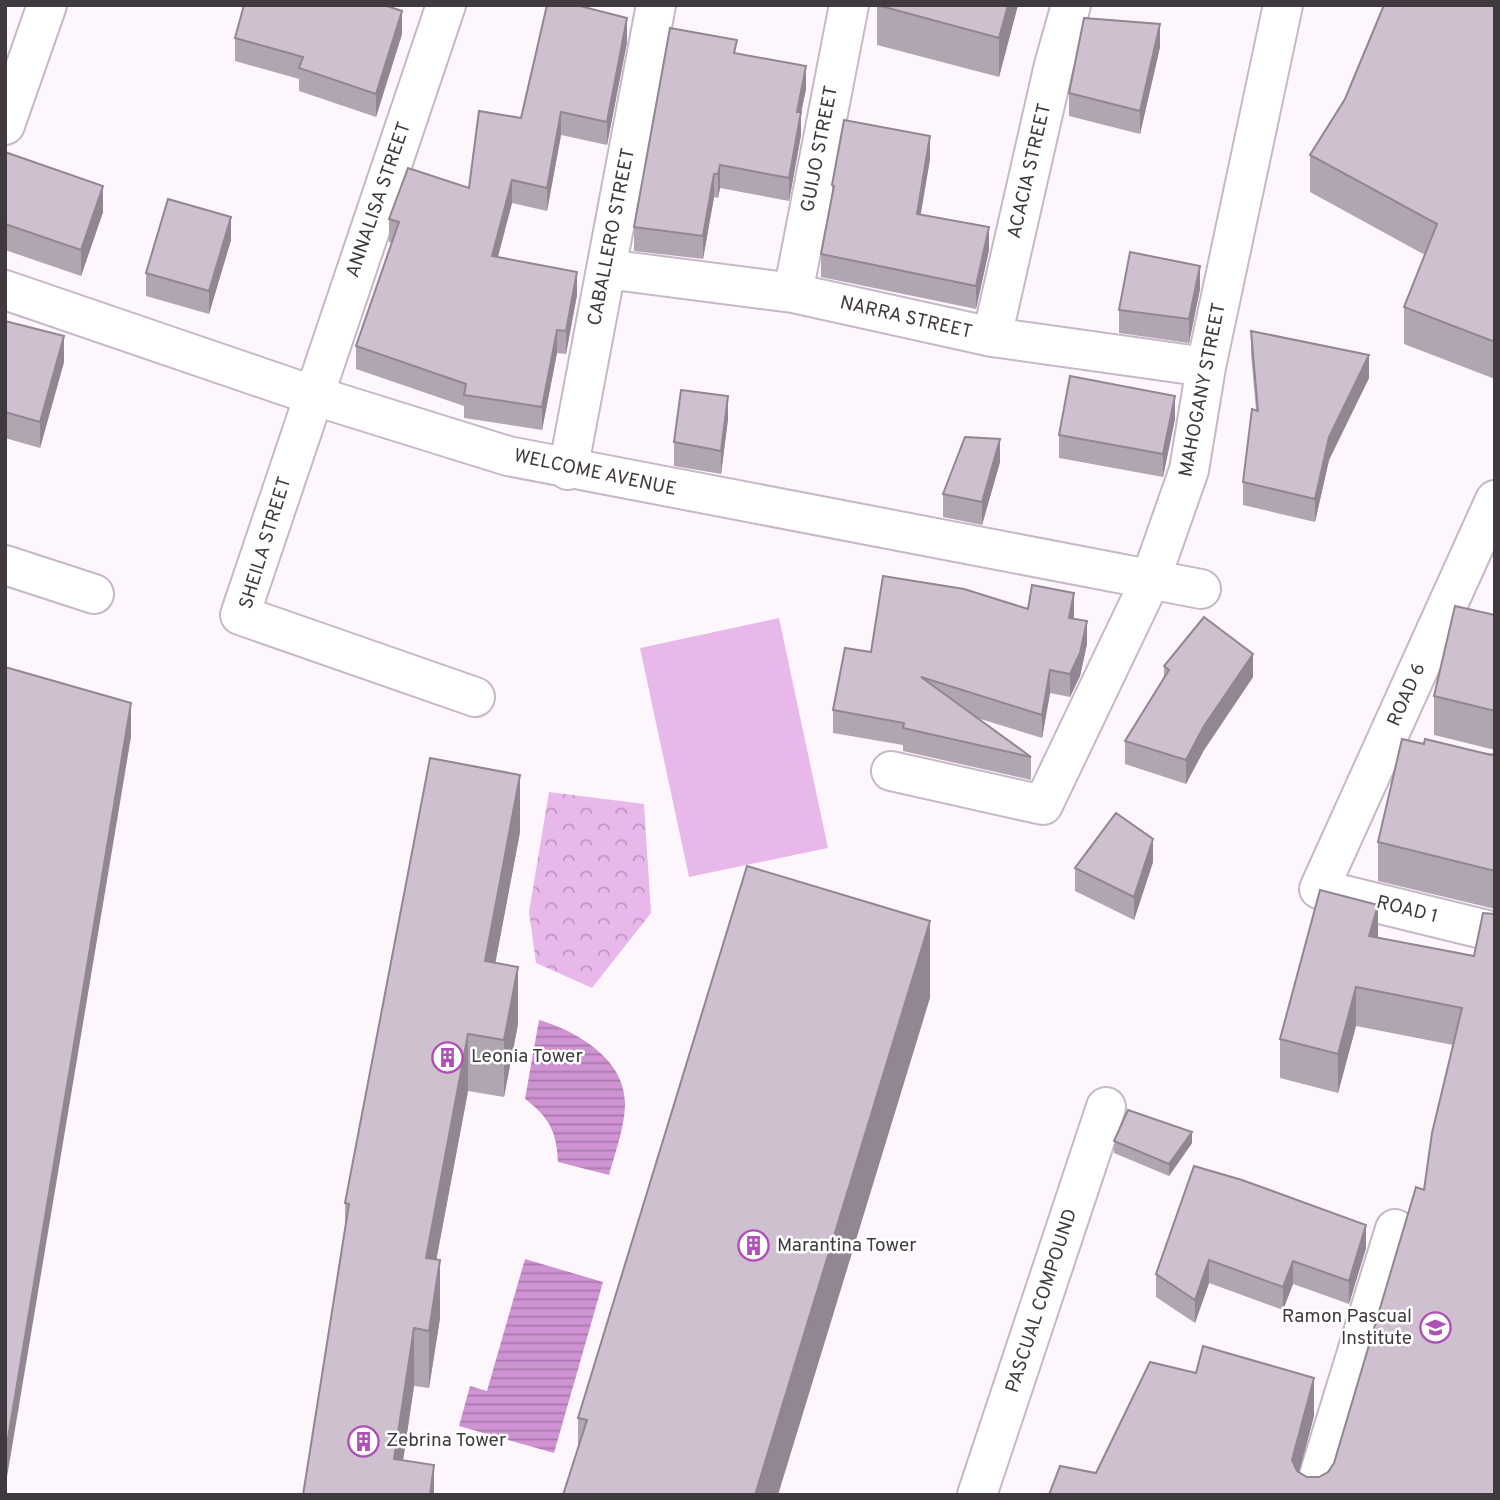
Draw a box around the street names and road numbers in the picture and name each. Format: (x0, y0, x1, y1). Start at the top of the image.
street label: GUIJO STREET (796, 84, 844, 214)
street label: ACACIA STREET (1003, 101, 1057, 241)
street label: ANNALISA STREET (341, 119, 417, 281)
street label: CABALLERO STREET (583, 146, 641, 328)
street label: NARRA STREET (837, 291, 975, 345)
street label: MAHOGANY STREET (1174, 301, 1232, 479)
street label: WELCOME AVENUE (511, 444, 679, 502)
street label: SHEILA STREET (234, 474, 298, 612)
street label: ROAD 6 (1382, 660, 1432, 730)
street label: ROAD 1 (1374, 891, 1440, 929)
street label: PASCUAL COMPOUND (1001, 1206, 1083, 1396)

